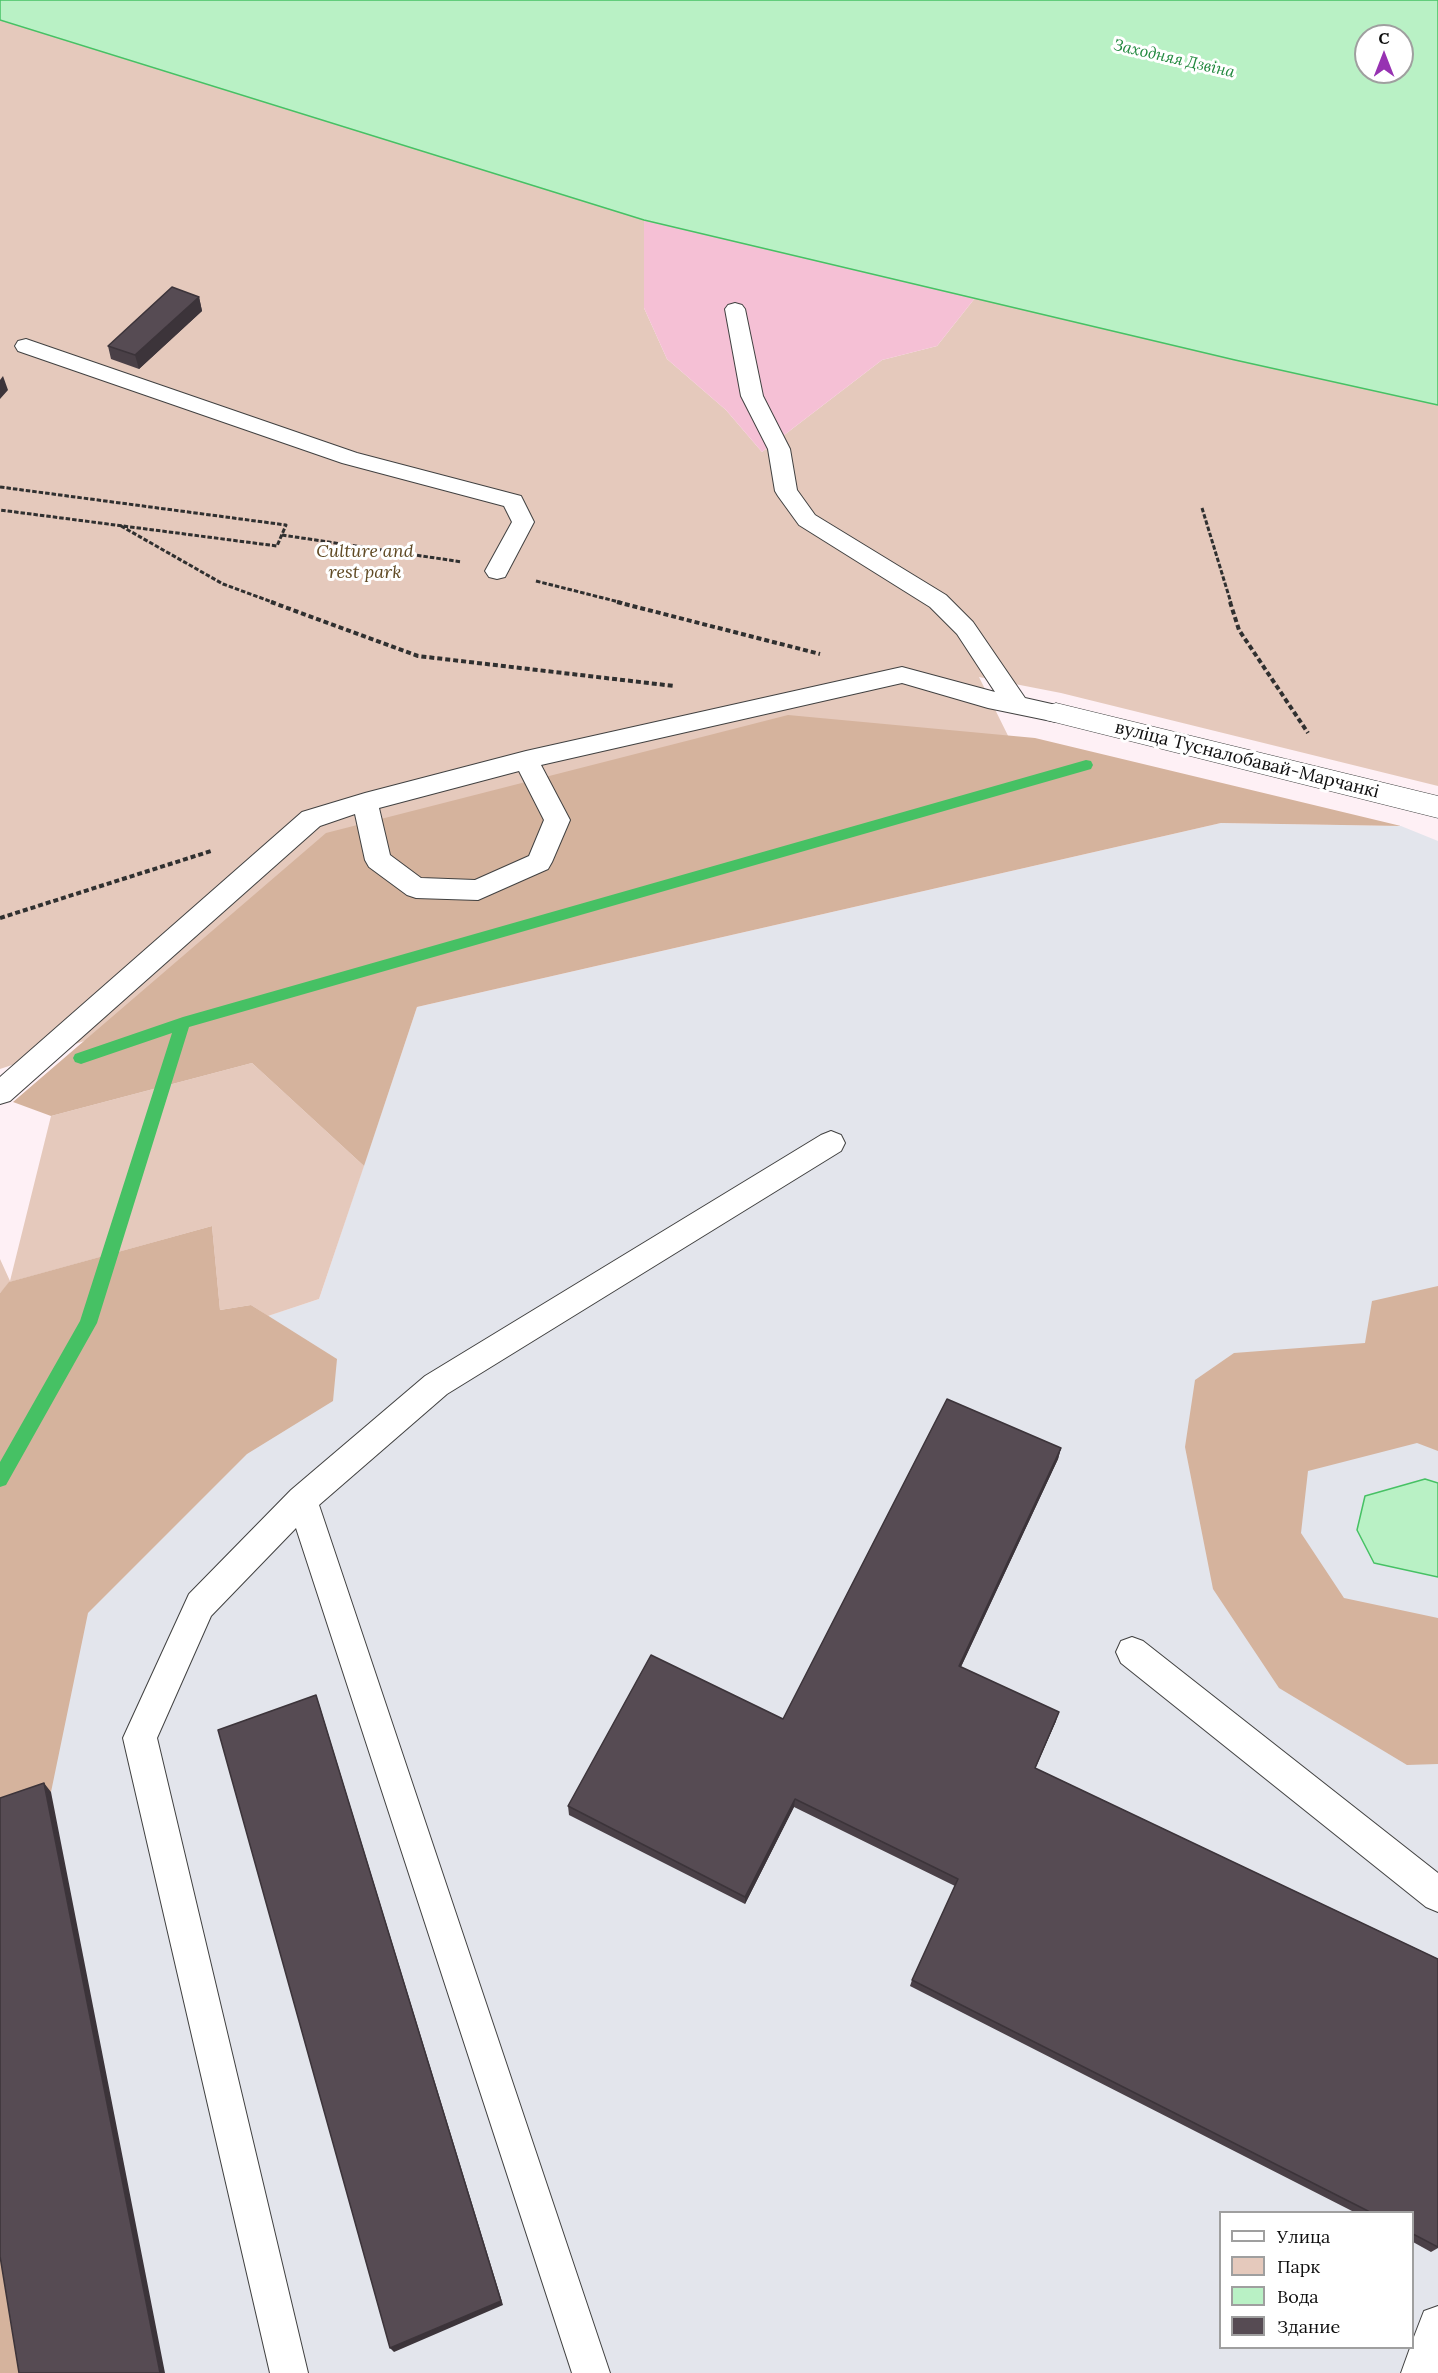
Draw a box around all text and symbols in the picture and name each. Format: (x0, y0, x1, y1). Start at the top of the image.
north arrow (1354, 24, 1414, 84)
text: С (1378, 28, 1390, 48)
water label: Заходняя Дзвіна (1112, 36, 1236, 82)
park label: Culture and rest park (316, 541, 414, 584)
street label: вуліца Тусналобавай-Марчанкі (1113, 717, 1381, 803)
legend (1219, 2211, 1414, 2349)
text: Улица (1277, 2225, 1330, 2248)
text: Парк (1277, 2255, 1320, 2278)
text: Вода (1277, 2285, 1319, 2308)
text: Здание (1277, 2315, 1340, 2338)

